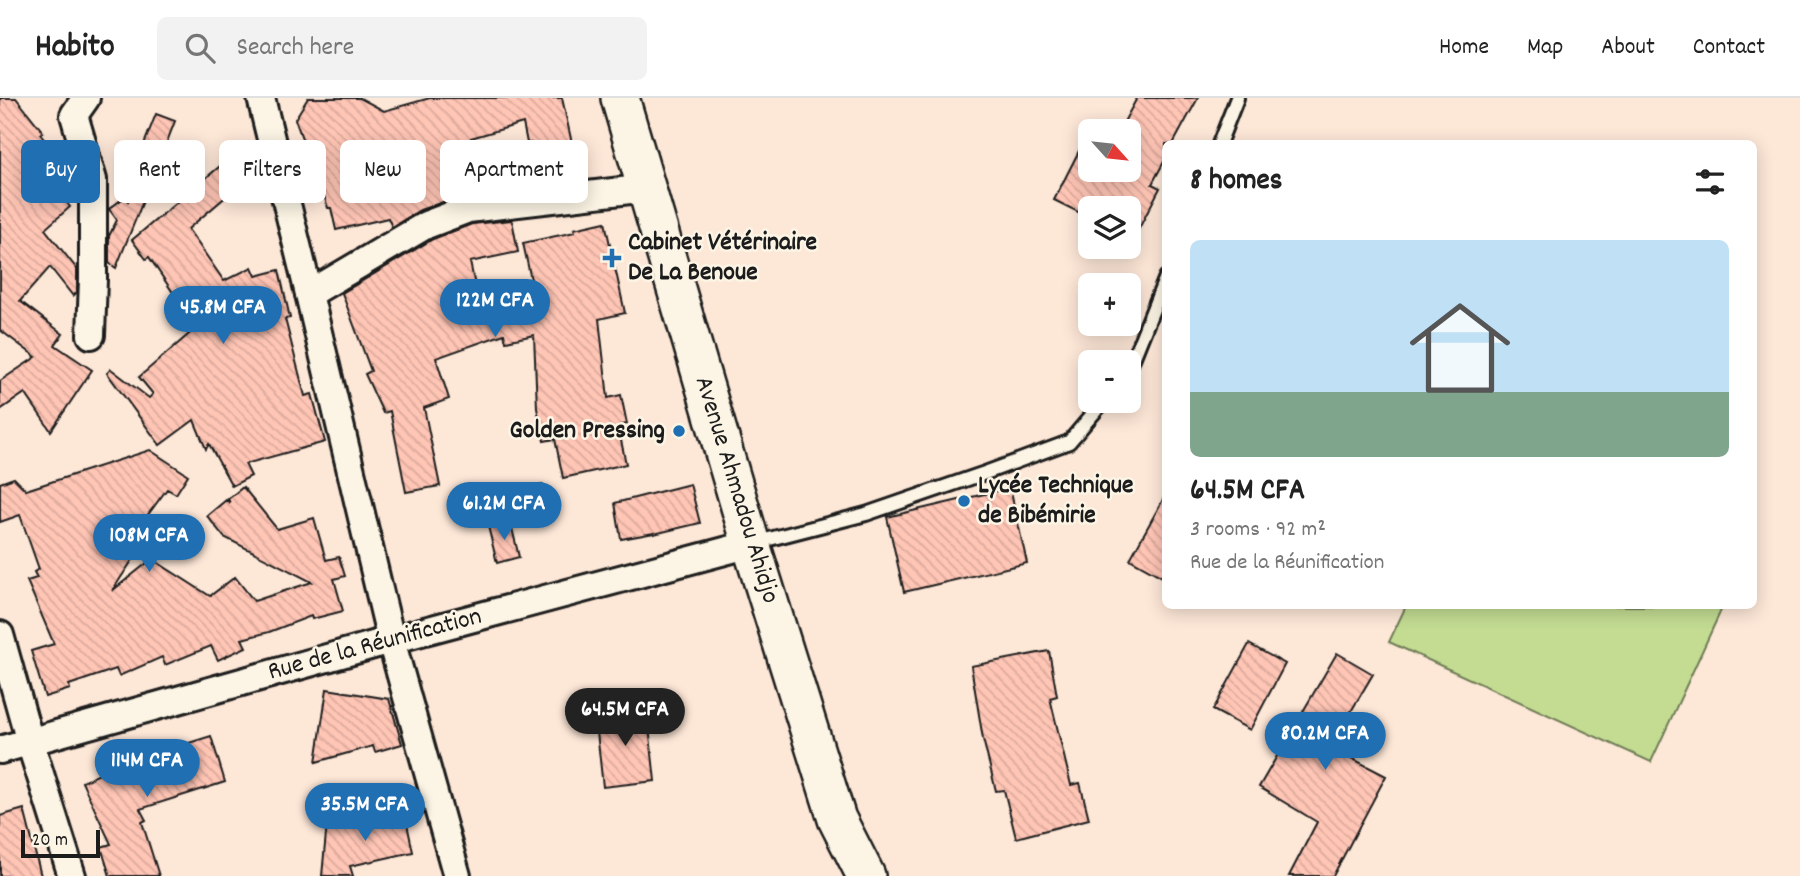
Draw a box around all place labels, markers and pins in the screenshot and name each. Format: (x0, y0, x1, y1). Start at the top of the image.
place label: Cabinet Vétérinaire De La Benoue (628, 225, 817, 292)
marker: Cabinet Vétérinaire De La Benoue (602, 248, 622, 268)
pin: 122M CFA (423, 280, 567, 339)
pin: 45.8M CFA (143, 286, 303, 346)
place label: Golden Pressing (510, 413, 665, 450)
marker: Golden Pressing (671, 423, 687, 439)
place label: Lycée Technique de Bibémirie (978, 468, 1133, 535)
pin: 61.2M CFA (424, 482, 584, 542)
marker: Lycée Technique de Bibémirie (956, 493, 972, 509)
pin: 108M CFA (77, 514, 221, 574)
pin: 64.5M CFA (545, 688, 705, 748)
pin: 80.2M CFA (1245, 712, 1405, 772)
pin: 114M CFA (75, 740, 219, 799)
pin: 35.5M CFA (285, 784, 445, 843)

